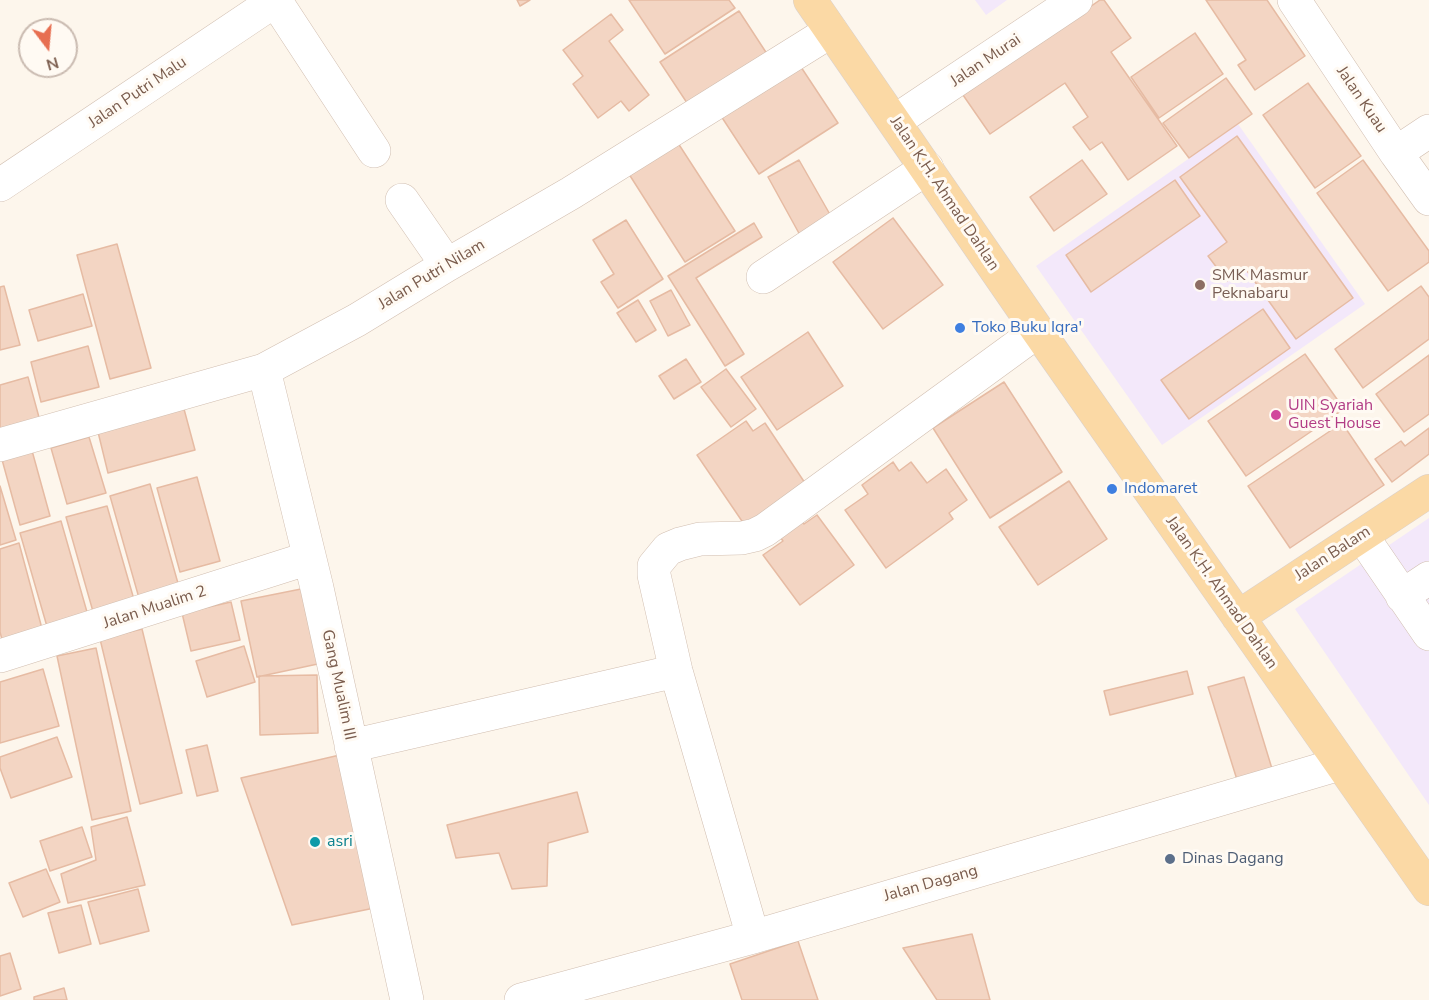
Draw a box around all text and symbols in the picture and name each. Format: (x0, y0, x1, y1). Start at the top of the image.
north arrow (18, 18, 78, 78)
street label: Jalan Murai (947, 31, 1025, 91)
text: N (44, 51, 61, 76)
street label: Jalan Putri Malu (85, 53, 191, 133)
street label: Jalan Kuau (1332, 63, 1390, 137)
street label: Jalan K.H. Ahmad Dahlan (885, 113, 1003, 275)
street label: Jalan Putri Nilam (375, 236, 489, 314)
place label: SMK Masmur Peknabaru (1212, 266, 1308, 304)
marker: SMK Masmur Peknabaru (1193, 278, 1207, 292)
place label: Toko Buku Iqra' (972, 318, 1082, 338)
marker: Toko Buku Iqra' (953, 321, 967, 335)
place label: UIN Syariah Guest House (1288, 396, 1381, 434)
marker: UIN Syariah Guest House (1269, 408, 1283, 422)
place label: Indomaret (1124, 479, 1197, 499)
marker: Indomaret (1105, 482, 1119, 496)
street label: Jalan K.H. Ahmad Dahlan (1161, 513, 1281, 673)
street label: Jalan Balam (1292, 522, 1374, 586)
street label: Jalan Mualim 2 (101, 582, 209, 634)
street label: Gang Mualim III (317, 628, 359, 742)
place label: asri (327, 832, 353, 852)
marker: asri (308, 835, 322, 849)
place label: Dinas Dagang (1182, 849, 1284, 869)
marker: Dinas Dagang (1163, 852, 1177, 866)
street label: Jalan Dagang (882, 861, 980, 907)

